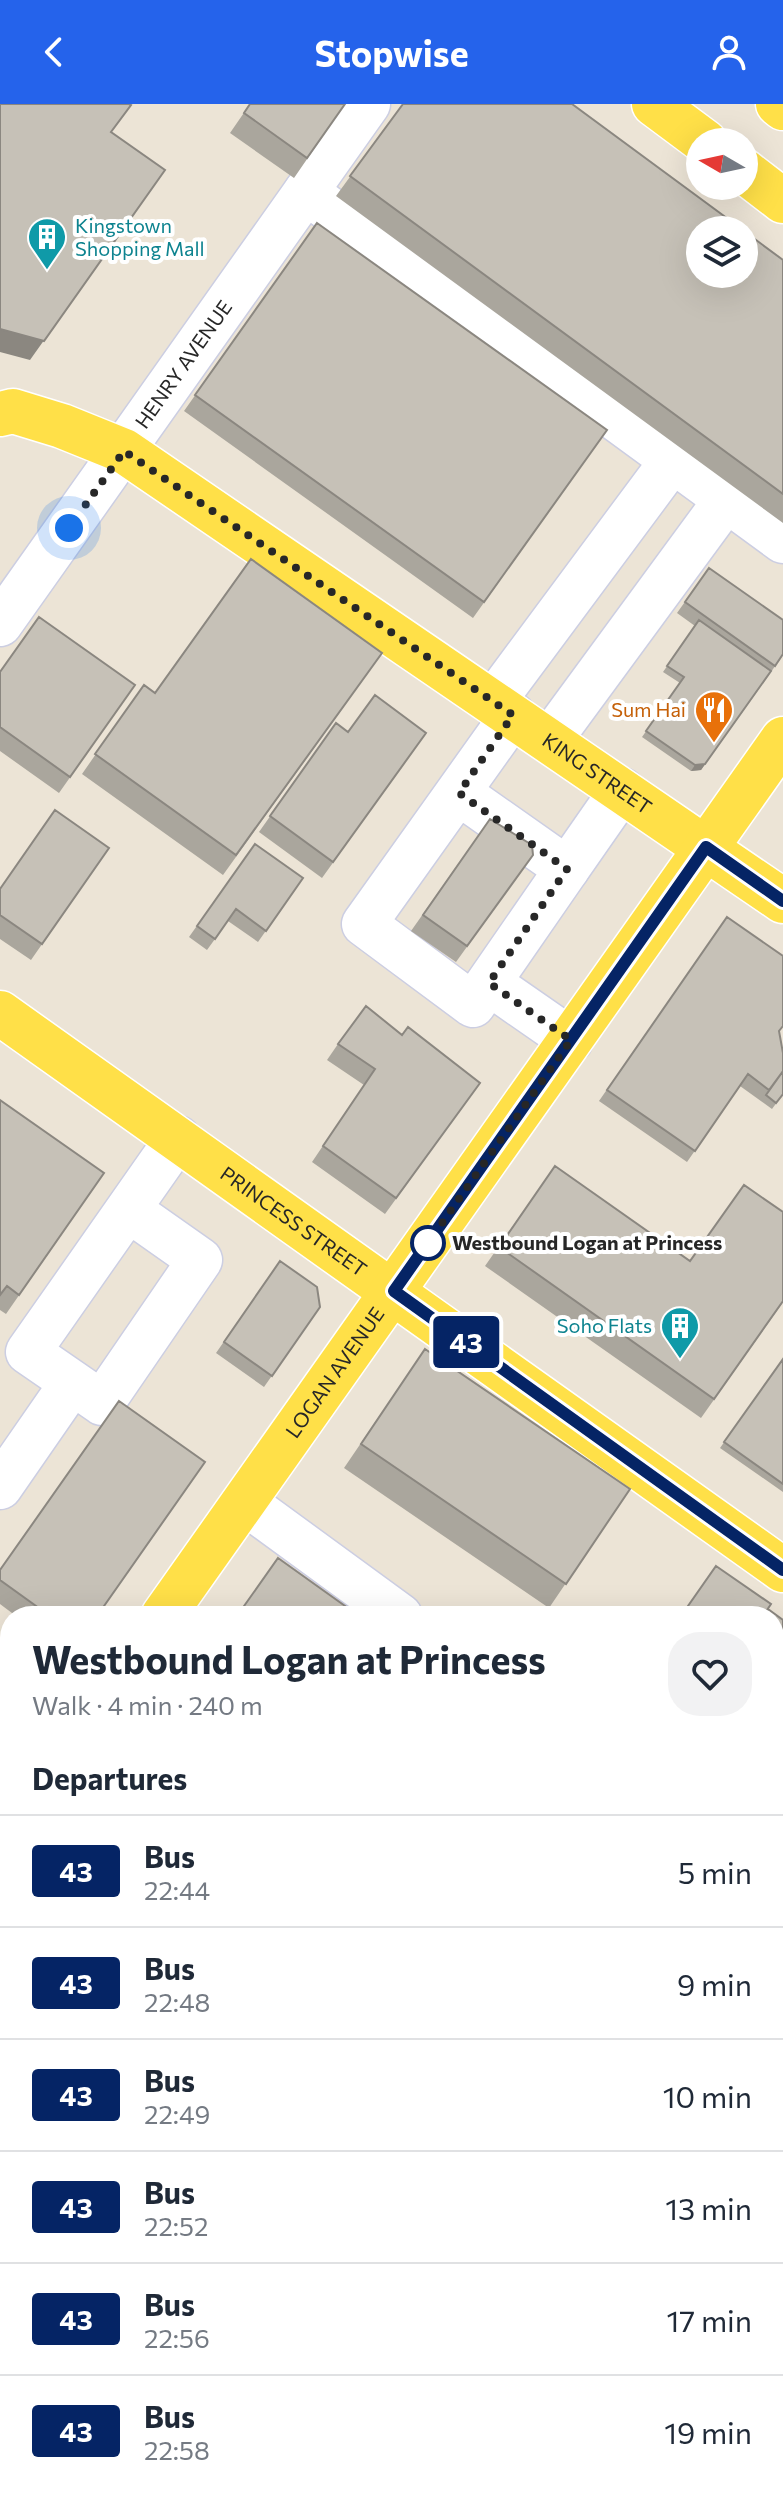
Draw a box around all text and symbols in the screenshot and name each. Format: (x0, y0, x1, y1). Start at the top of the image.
icon: back (32, 30, 76, 74)
text: Stopwise (314, 30, 469, 74)
icon: person (707, 30, 751, 74)
north arrow (686, 128, 758, 200)
map controls (686, 128, 758, 288)
place label: Kingstown Shopping Mall (75, 213, 205, 260)
building icon: Kingstown Shopping Mall (26, 216, 68, 271)
button: layers (686, 216, 758, 288)
street label: HENRY AVENUE (129, 295, 236, 433)
your location (49, 508, 89, 548)
restaurant icon: Sum Hai (693, 689, 735, 744)
place label: Sum Hai (611, 697, 686, 721)
street label: KING STREET (538, 727, 657, 819)
street label: PRINCESS STREET (216, 1161, 372, 1281)
marker: Westbound Logan at Princess (411, 1226, 445, 1260)
place label: Westbound Logan at Princess (452, 1230, 722, 1254)
street label: LOGAN AVENUE (280, 1302, 389, 1442)
building icon: Soho Flats (659, 1305, 701, 1360)
place label: Soho Flats (557, 1313, 652, 1337)
line badge: 43 (430, 1316, 502, 1368)
text: 43 (449, 1325, 483, 1359)
button: heart (668, 1632, 752, 1716)
text: Westbound Logan at Princess (32, 1635, 546, 1682)
text: Walk · 4 min · 240 m (32, 1689, 263, 1720)
text: Departures (32, 1759, 187, 1796)
text: Bus (144, 1837, 195, 1874)
text: 5 min (678, 1853, 752, 1890)
text: 43 (59, 1854, 93, 1888)
text: 22:44 (144, 1874, 210, 1905)
text: Bus (144, 1949, 195, 1986)
text: 9 min (677, 1965, 752, 2002)
text: 43 (59, 1966, 93, 2000)
text: 22:48 (144, 1986, 210, 2017)
text: Bus (144, 2061, 195, 2098)
text: 10 min (663, 2077, 752, 2114)
text: 43 (59, 2078, 93, 2112)
text: 22:49 (144, 2098, 210, 2129)
text: Bus (144, 2173, 195, 2210)
text: 13 min (665, 2189, 752, 2226)
text: 43 (59, 2190, 93, 2224)
text: 22:52 (144, 2210, 208, 2241)
text: Bus (144, 2285, 195, 2322)
text: 17 min (667, 2301, 752, 2338)
text: 43 (59, 2302, 93, 2336)
text: 22:56 (144, 2322, 210, 2353)
text: Bus (144, 2397, 195, 2434)
text: 19 min (664, 2413, 752, 2450)
text: 43 (59, 2414, 93, 2448)
text: 22:58 (144, 2434, 210, 2465)

